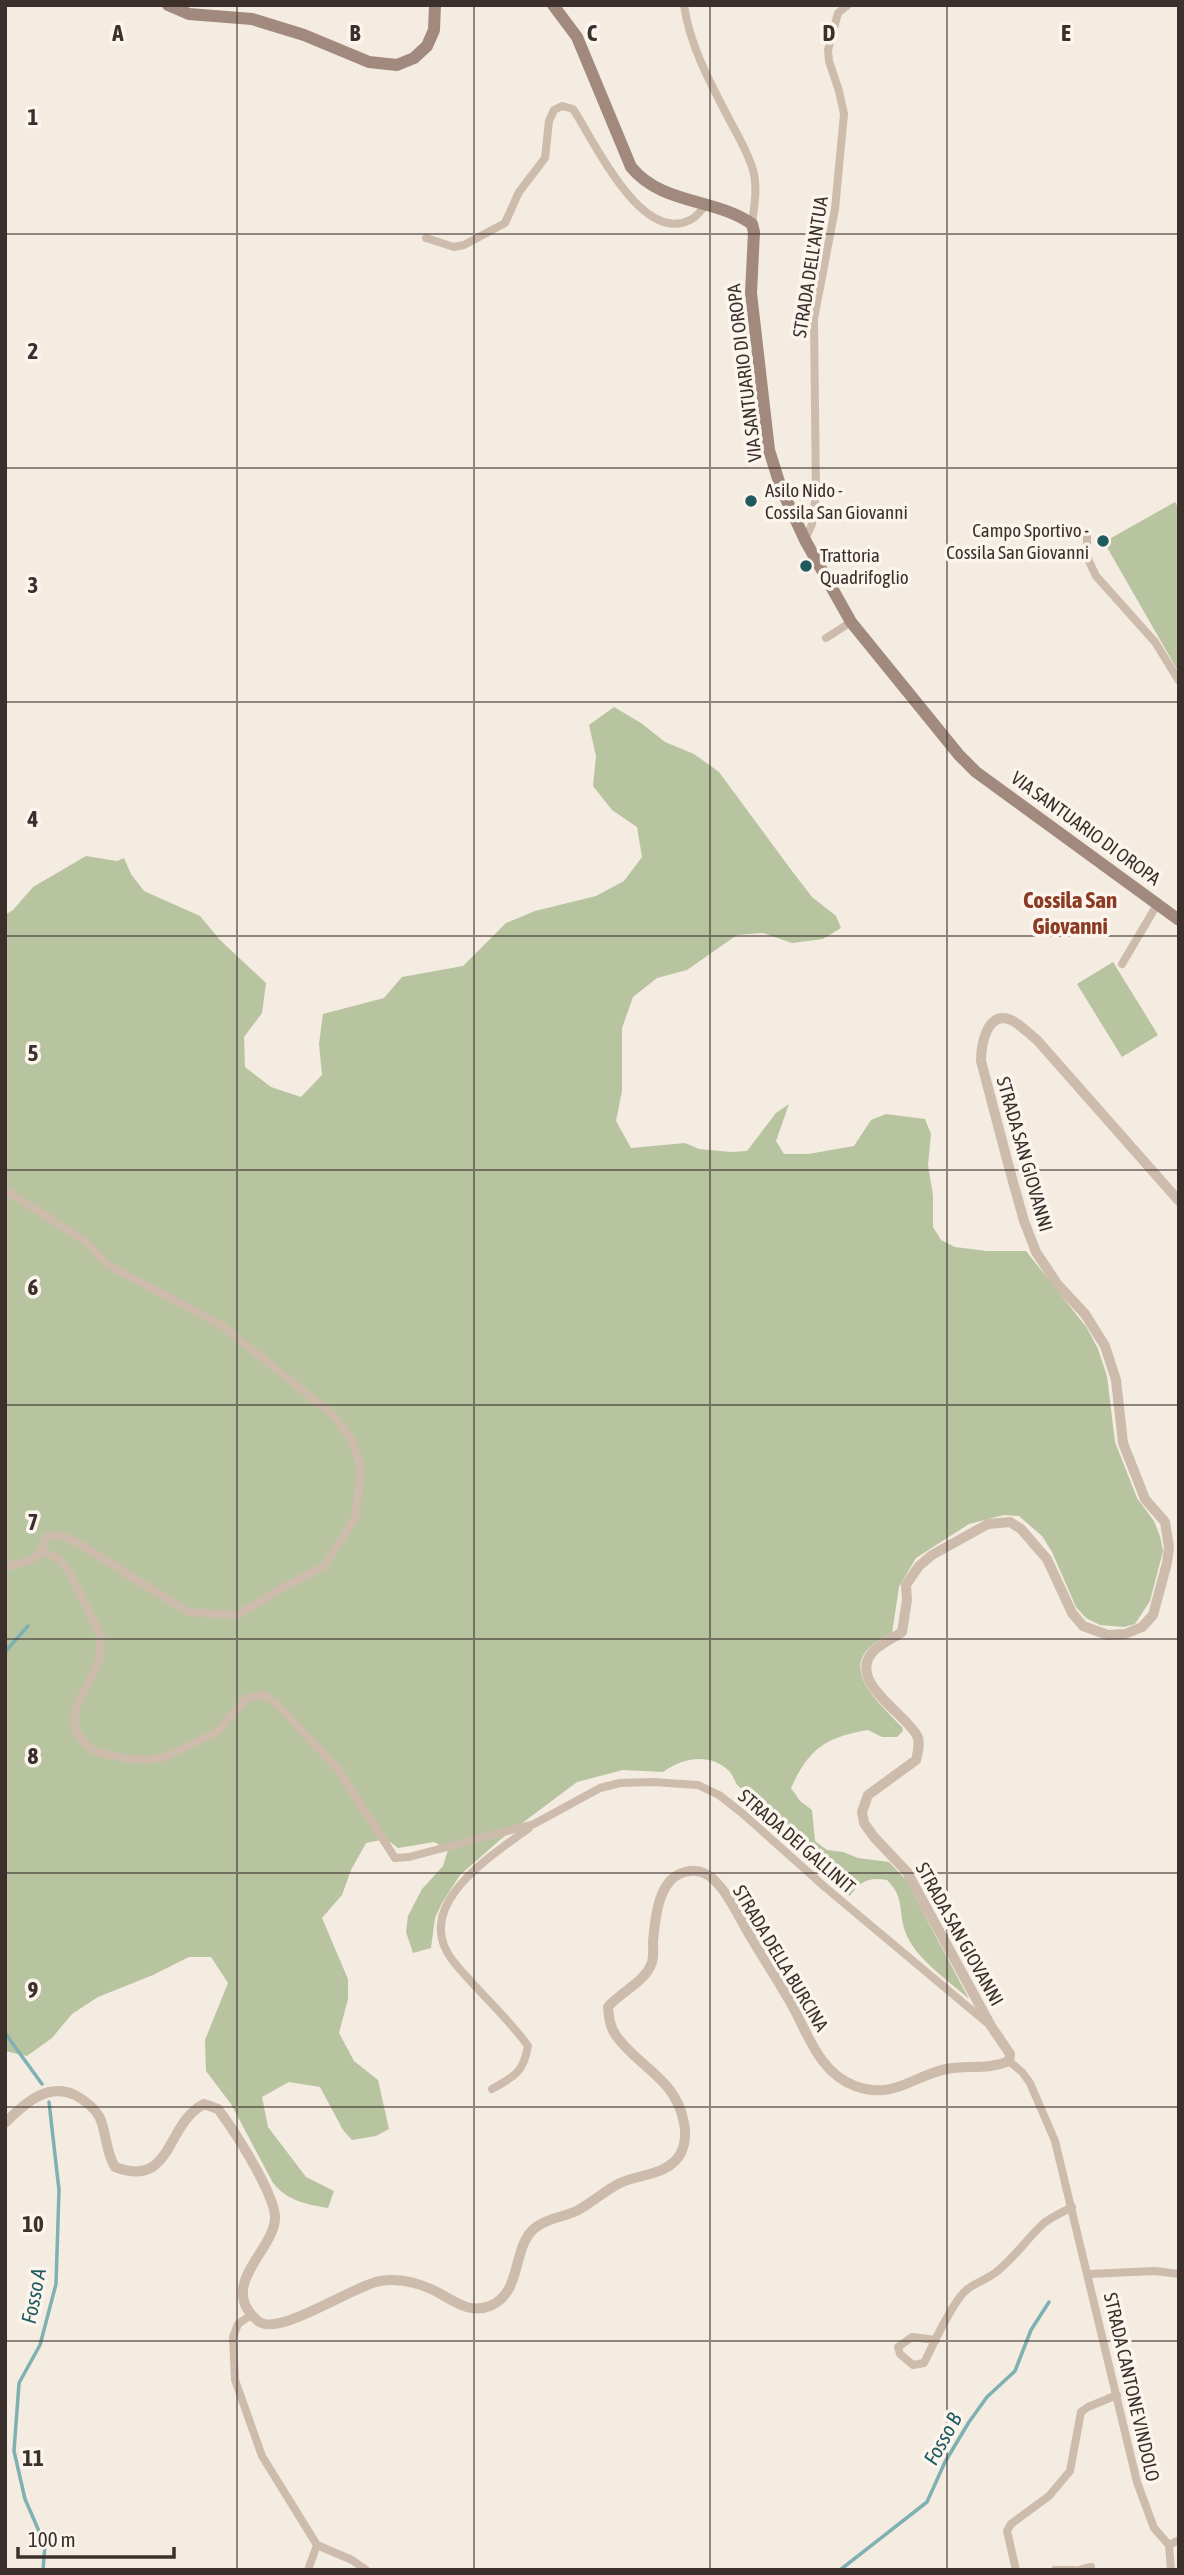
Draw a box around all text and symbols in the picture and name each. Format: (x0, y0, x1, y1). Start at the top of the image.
text: A (111, 20, 124, 46)
text: B (350, 20, 361, 46)
text: C (587, 20, 598, 46)
text: D (823, 20, 836, 46)
text: E (1061, 20, 1071, 46)
text: 1 (28, 104, 39, 130)
street label: STRADA DELL'ANTUA (788, 194, 832, 339)
street label: VIA SANTUARIO DI OROPA (722, 282, 766, 463)
text: 2 (28, 338, 38, 364)
place label: Asilo Nido - Cossila San Giovanni (765, 479, 908, 523)
marker: Asilo Nido - Cossila San Giovanni (743, 493, 759, 509)
place label: Campo Sportivo - Cossila San Giovanni (946, 519, 1089, 563)
marker: Campo Sportivo - Cossila San Giovanni (1095, 533, 1111, 549)
place label: Trattoria Quadrifoglio (820, 544, 909, 588)
marker: Trattoria Quadrifoglio (798, 558, 814, 574)
text: 3 (28, 572, 38, 598)
street label: VIA SANTUARIO DI OROPA (1007, 767, 1165, 890)
text: 4 (27, 806, 39, 832)
district label: Cossila San Giovanni (1023, 887, 1117, 939)
text: 5 (28, 1040, 39, 1066)
street label: STRADA SAN GIOVANNI (992, 1074, 1058, 1234)
text: 6 (28, 1274, 39, 1300)
text: 7 (28, 1509, 38, 1535)
text: 8 (28, 1743, 39, 1769)
street label: STRADA DEI GALLINIT (734, 1784, 860, 1898)
street label: STRADA SAN GIOVANNI (912, 1859, 1008, 2009)
street label: STRADA DELLA BURCINA (729, 1881, 834, 2036)
text: 9 (28, 1977, 39, 2003)
text: 10 (22, 2211, 44, 2237)
water label: Fosso A (16, 2266, 50, 2325)
street label: STRADA CANTONE VINDOLO (1100, 2291, 1164, 2483)
water label: Fosso B (918, 2408, 966, 2469)
text: 11 (22, 2445, 44, 2471)
scale bar (18, 2516, 173, 2560)
text: 100 m (28, 2527, 76, 2551)

